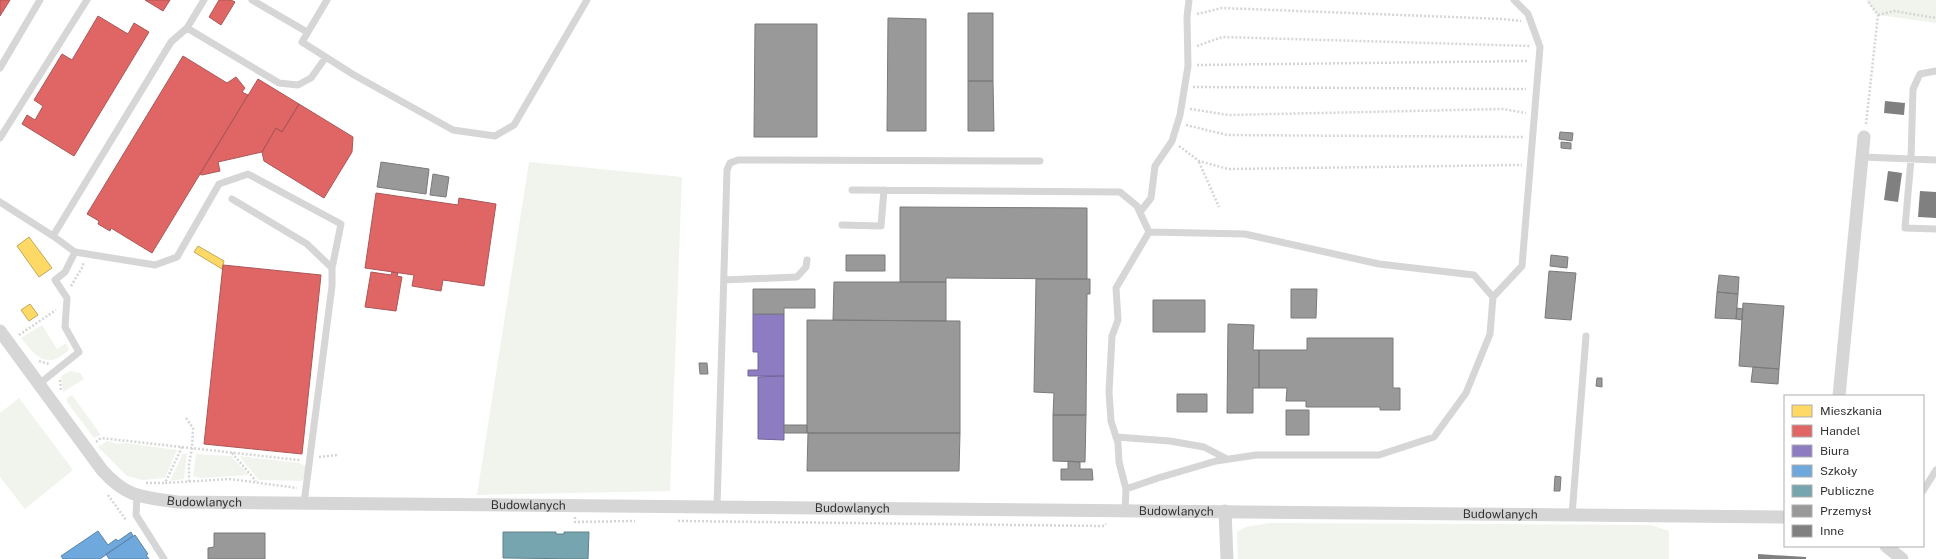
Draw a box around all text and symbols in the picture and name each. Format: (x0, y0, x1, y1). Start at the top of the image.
legend (1784, 395, 1924, 547)
text: Mieszkania (1820, 404, 1882, 418)
text: Handel (1820, 424, 1861, 438)
text: Biura (1820, 444, 1849, 458)
text: Szkoły (1820, 464, 1858, 478)
text: Publiczne (1820, 484, 1874, 498)
street label: Budowlanych (166, 494, 242, 510)
street label: Budowlanych (491, 498, 566, 513)
street label: Budowlanych (815, 501, 890, 516)
street label: Budowlanych (1139, 504, 1214, 519)
text: Przemysł (1820, 504, 1872, 518)
street label: Budowlanych (1463, 507, 1538, 522)
text: Inne (1820, 524, 1844, 538)

